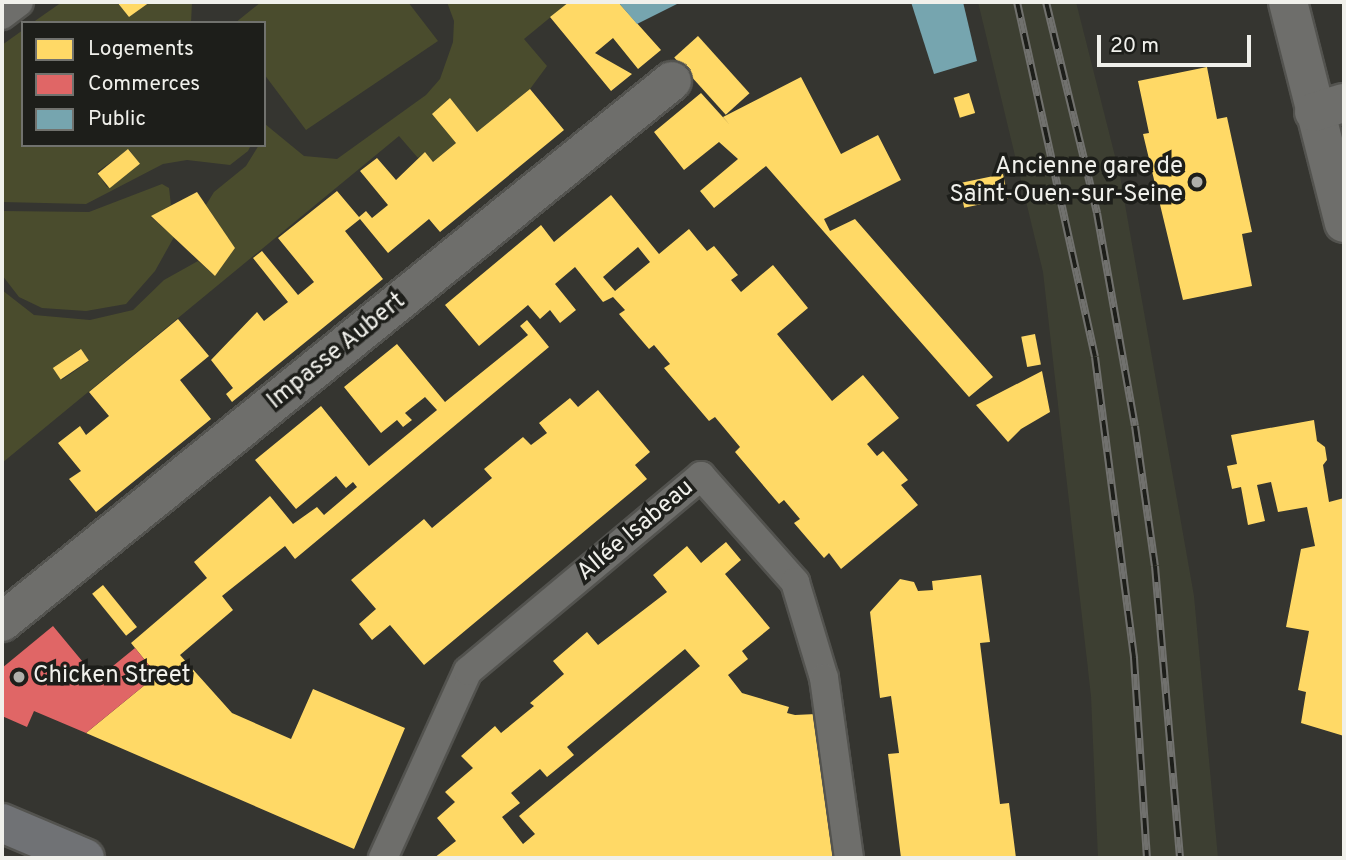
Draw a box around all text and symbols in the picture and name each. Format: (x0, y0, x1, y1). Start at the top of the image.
legend (21, 21, 266, 147)
scale bar (1101, 21, 1255, 65)
text: 20 m (1110, 33, 1159, 60)
text: Logements (88, 36, 194, 63)
text: Commerces (88, 71, 200, 98)
text: Public (88, 106, 146, 133)
place label: Ancienne gare de Saint-Ouen-sur-Seine (949, 154, 1183, 210)
marker: Ancienne gare de Saint-Ouen-sur-Seine (1189, 174, 1205, 190)
street label: Impasse Aubert (262, 287, 412, 417)
street label: Allée Isabeau (572, 474, 700, 588)
place label: Chicken Street (33, 663, 191, 691)
marker: Chicken Street (11, 669, 27, 685)

